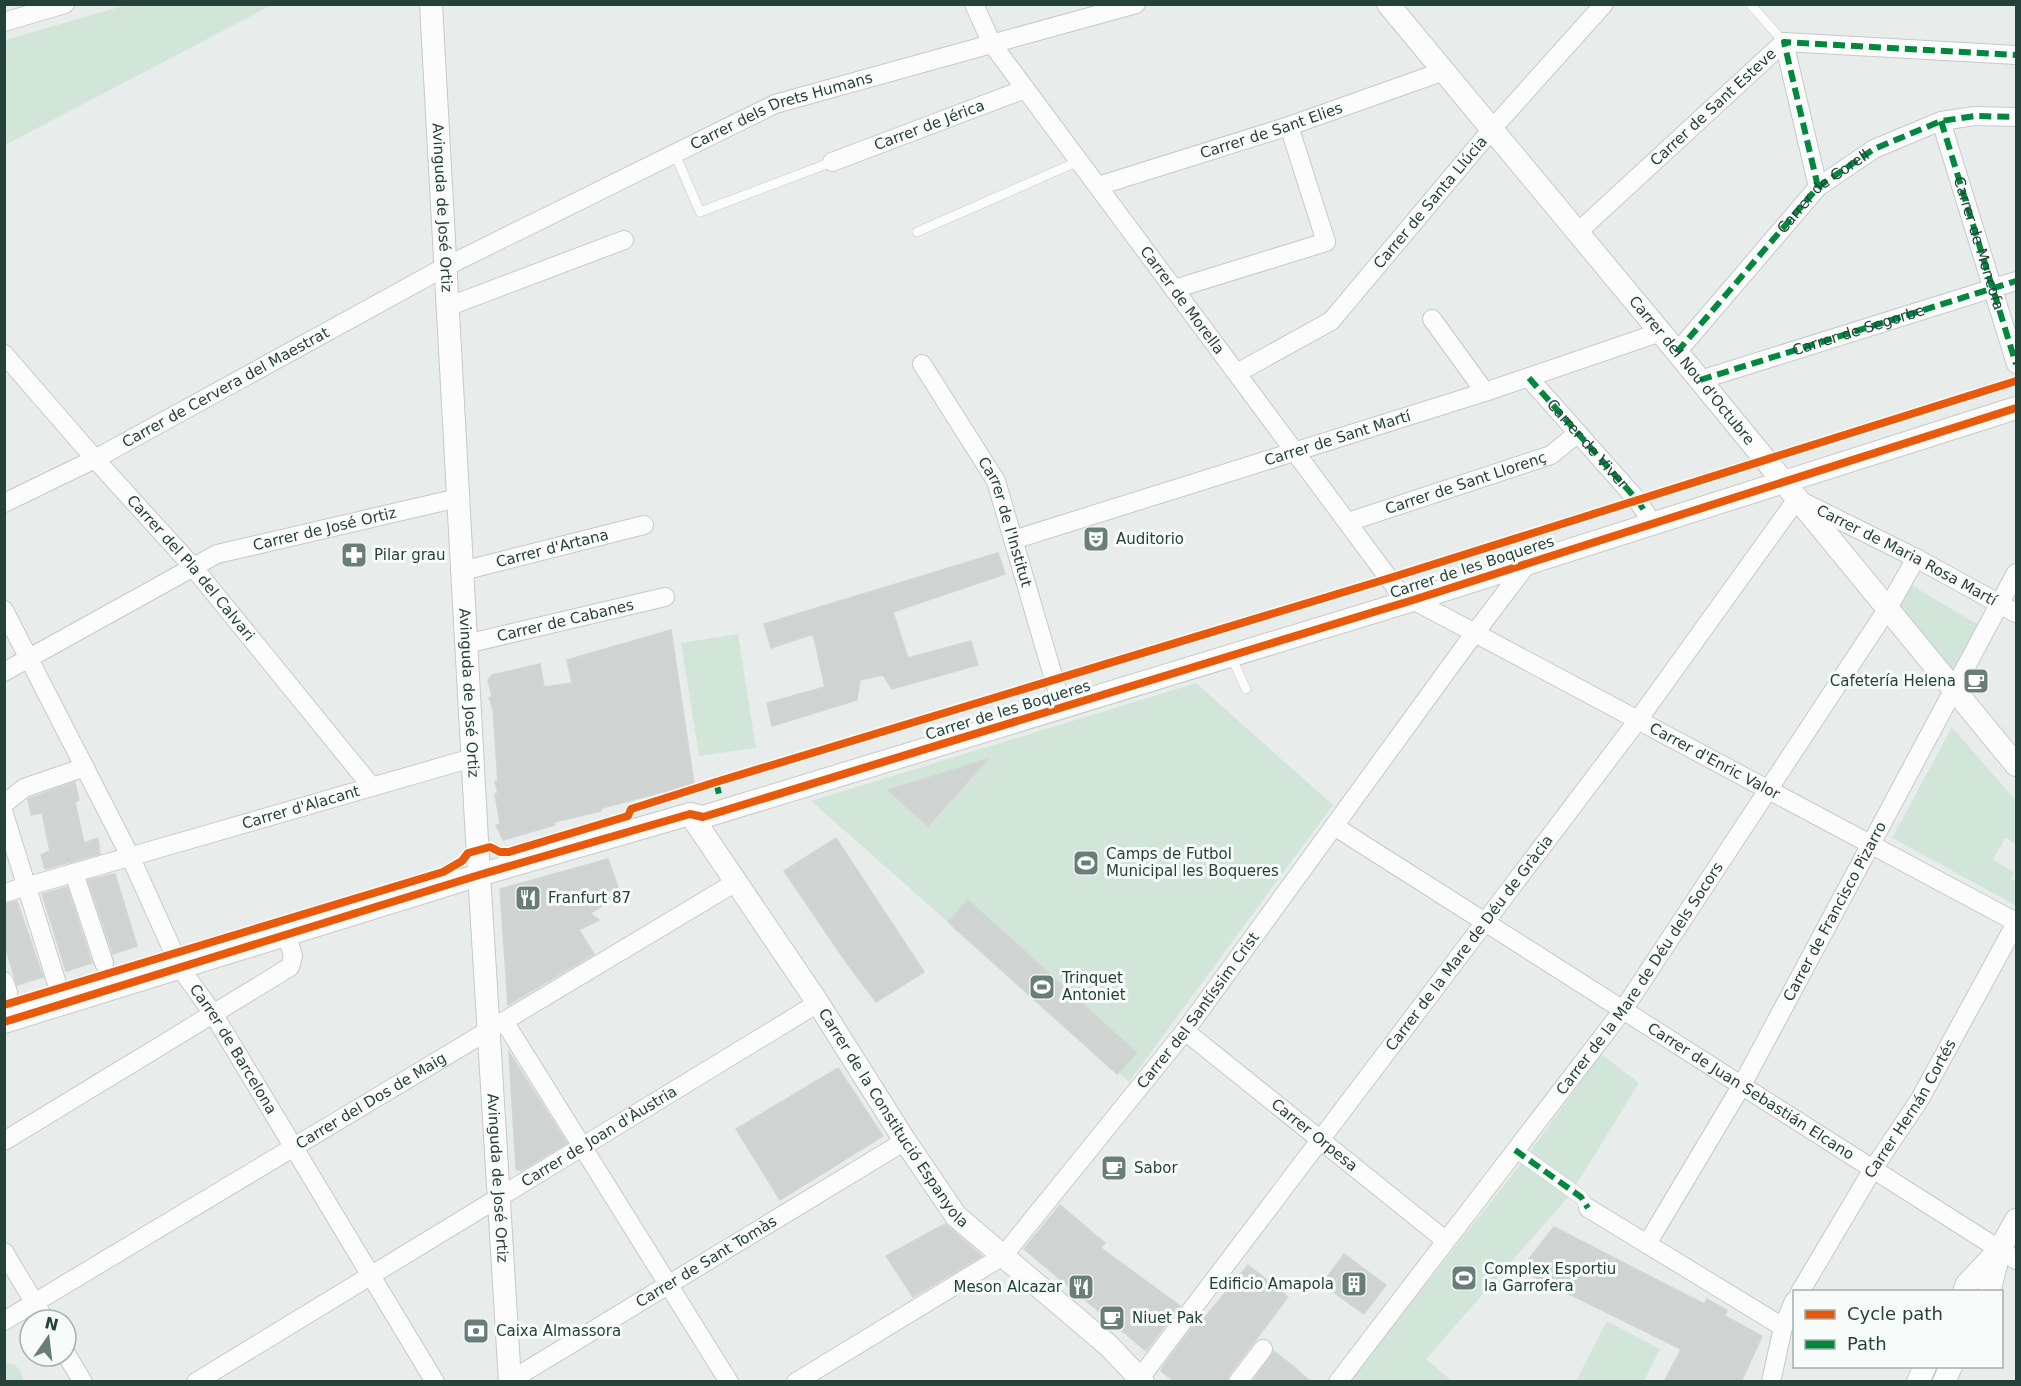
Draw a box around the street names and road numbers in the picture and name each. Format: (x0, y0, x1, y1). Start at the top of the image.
street label: Carrer de Sant Esteve (1647, 45, 1780, 170)
street label: Carrer dels Drets Humans (687, 68, 875, 153)
street label: Carrer de Jérica (872, 96, 987, 154)
street label: Carrer de Sant Elies (1198, 99, 1345, 162)
street label: Avinguda de José Ortiz (429, 123, 456, 293)
street label: Carrer de Santa Llúcia (1370, 133, 1491, 272)
street label: Carrer de Corell (1773, 146, 1873, 237)
street label: Carrer de Moncofa (1950, 174, 2008, 312)
street label: Carrer de Morella (1136, 243, 1228, 358)
street label: Carrer del Nou d'Octubre (1625, 292, 1759, 449)
street label: Carrer de Segorbe (1790, 301, 1927, 360)
street label: Carrer de Cervera del Maestrat (119, 323, 332, 451)
street label: Carrer de Viver (1543, 395, 1632, 493)
street label: Carrer de Sant Martí (1262, 407, 1414, 470)
street label: Carrer de Sant Llorenç (1383, 448, 1549, 518)
street label: Carrer de l'Institut (974, 454, 1036, 589)
street label: Carrer del Pla del Calvari (123, 491, 258, 644)
street label: Carrer de Maria Rosa Martí (1813, 501, 2001, 610)
street label: Carrer de José Ortiz (251, 504, 398, 554)
street label: Carrer d'Artana (494, 525, 610, 571)
street label: Carrer de les Boqueres (1388, 532, 1557, 602)
street label: Carrer de Cabanes (495, 596, 636, 645)
street label: Avinguda de José Ortiz (455, 608, 483, 778)
street label: Carrer de les Boqueres (923, 676, 1093, 744)
street label: Carrer d'Enric Valor (1646, 719, 1784, 804)
street label: Carrer d'Alacant (240, 782, 362, 833)
street label: Carrer de Francisco Pizarro (1779, 819, 1890, 1004)
street label: Carrer de la Mare de Déu de Gràcia (1382, 831, 1557, 1054)
street label: Carrer de la Mare de Déu dels Socors (1552, 859, 1727, 1098)
street label: Carrer del Santíssim Crist (1133, 929, 1263, 1092)
street label: Carrer de Barcelona (186, 980, 281, 1117)
street label: Carrer de la Constitució Espanyola (815, 1005, 972, 1232)
street label: Carrer de Juan Sebastián Elcano (1644, 1019, 1857, 1164)
street label: Carrer Hernán Cortés (1861, 1036, 1960, 1181)
street label: Carrer del Dos de Maig (293, 1049, 449, 1153)
street label: Carrer de Joan d'Àustria (518, 1082, 680, 1191)
street label: Avinguda de José Ortiz (483, 1093, 512, 1263)
street label: Carrer Orpesa (1268, 1095, 1361, 1175)
street label: Carrer de Sant Tomàs (633, 1212, 780, 1311)

